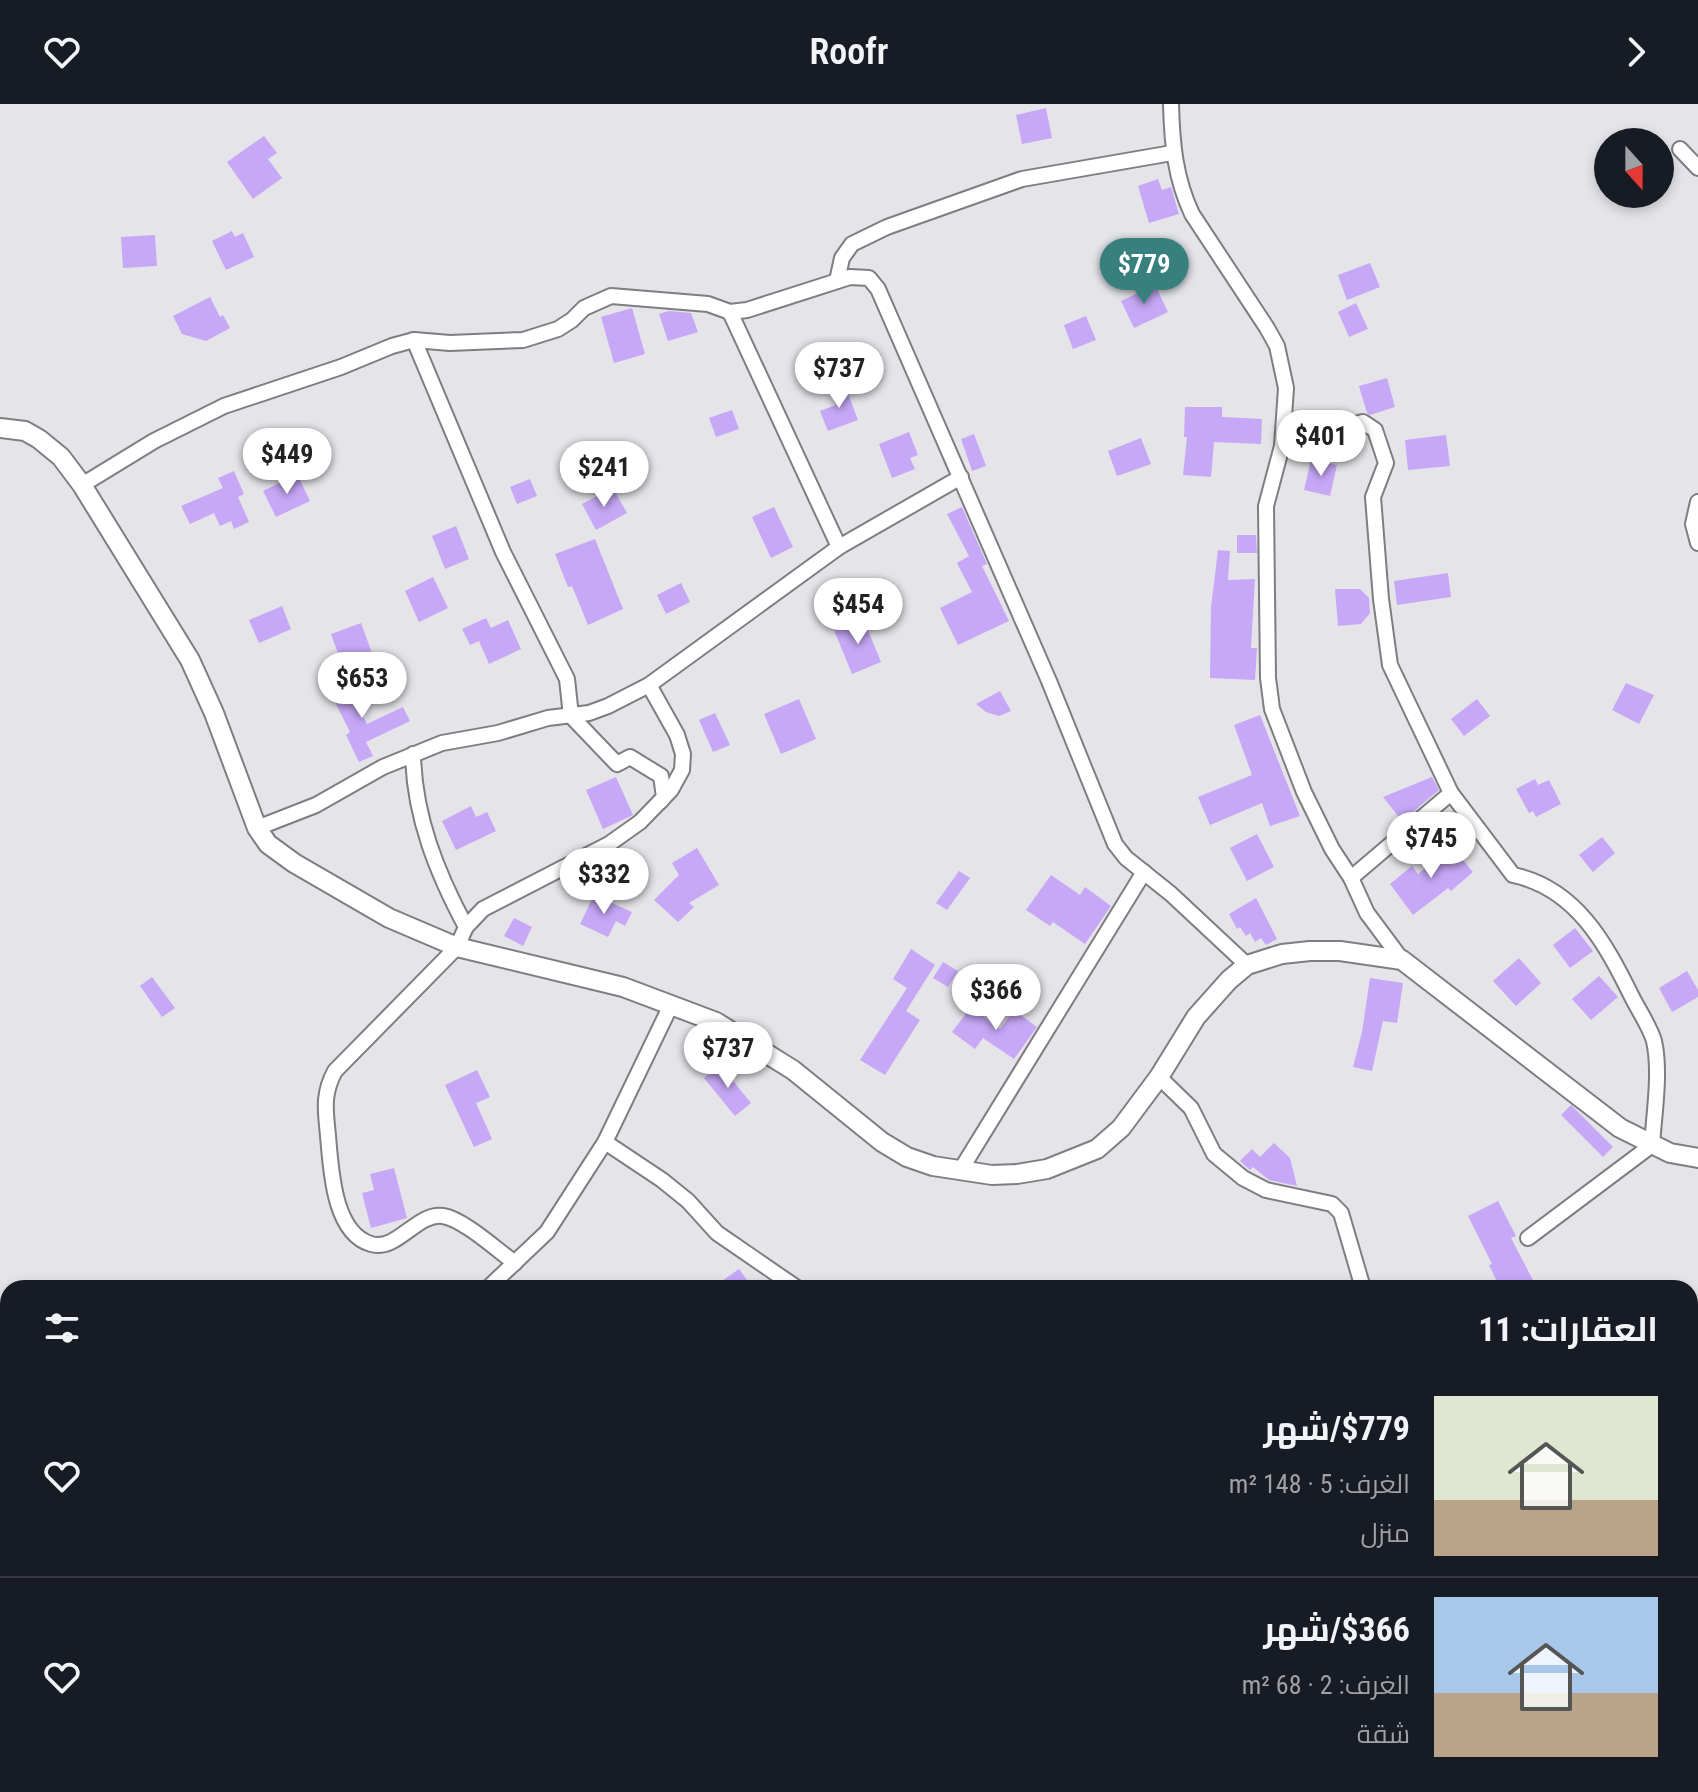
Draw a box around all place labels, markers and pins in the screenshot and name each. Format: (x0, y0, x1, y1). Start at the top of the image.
pin: $779 (1097, 238, 1191, 306)
pin: $737 (792, 342, 886, 410)
pin: $401 (1274, 410, 1368, 478)
pin: $449 (240, 428, 334, 496)
pin: $241 (557, 441, 651, 509)
pin: $454 (811, 578, 905, 646)
pin: $653 (315, 652, 409, 720)
pin: $745 (1384, 812, 1478, 880)
pin: $332 (557, 848, 651, 916)
pin: $366 (949, 964, 1043, 1032)
pin: $737 (681, 1022, 775, 1090)

